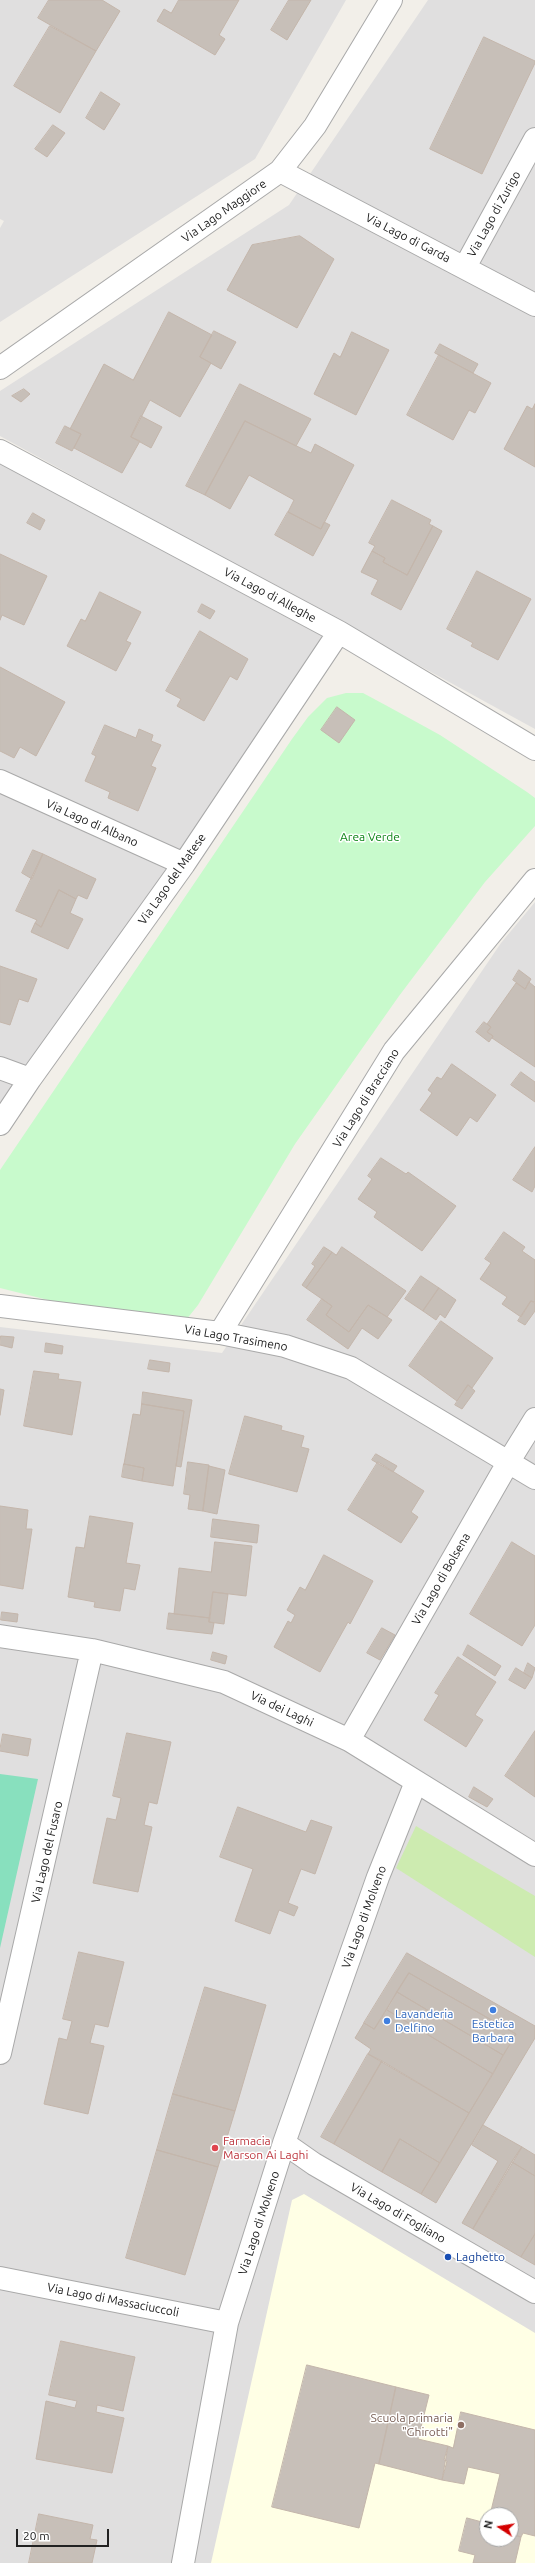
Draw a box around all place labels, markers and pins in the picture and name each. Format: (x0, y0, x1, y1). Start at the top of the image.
marker: Estetica Barbara (488, 2005, 498, 2015)
place label: Lavanderia Delfino (395, 2007, 453, 2035)
marker: Lavanderia Delfino (382, 2016, 392, 2026)
place label: Estetica Barbara (472, 2017, 514, 2045)
place label: Farmacia Marson Ai Laghi (223, 2134, 308, 2162)
marker: Farmacia Marson Ai Laghi (210, 2143, 220, 2153)
place label: Laghetto (456, 2250, 505, 2264)
marker: Laghetto (443, 2252, 453, 2262)
place label: Scuola primaria "Ghirotti" (371, 2411, 453, 2439)
marker: Scuola primaria "Ghirotti" (456, 2420, 466, 2430)

